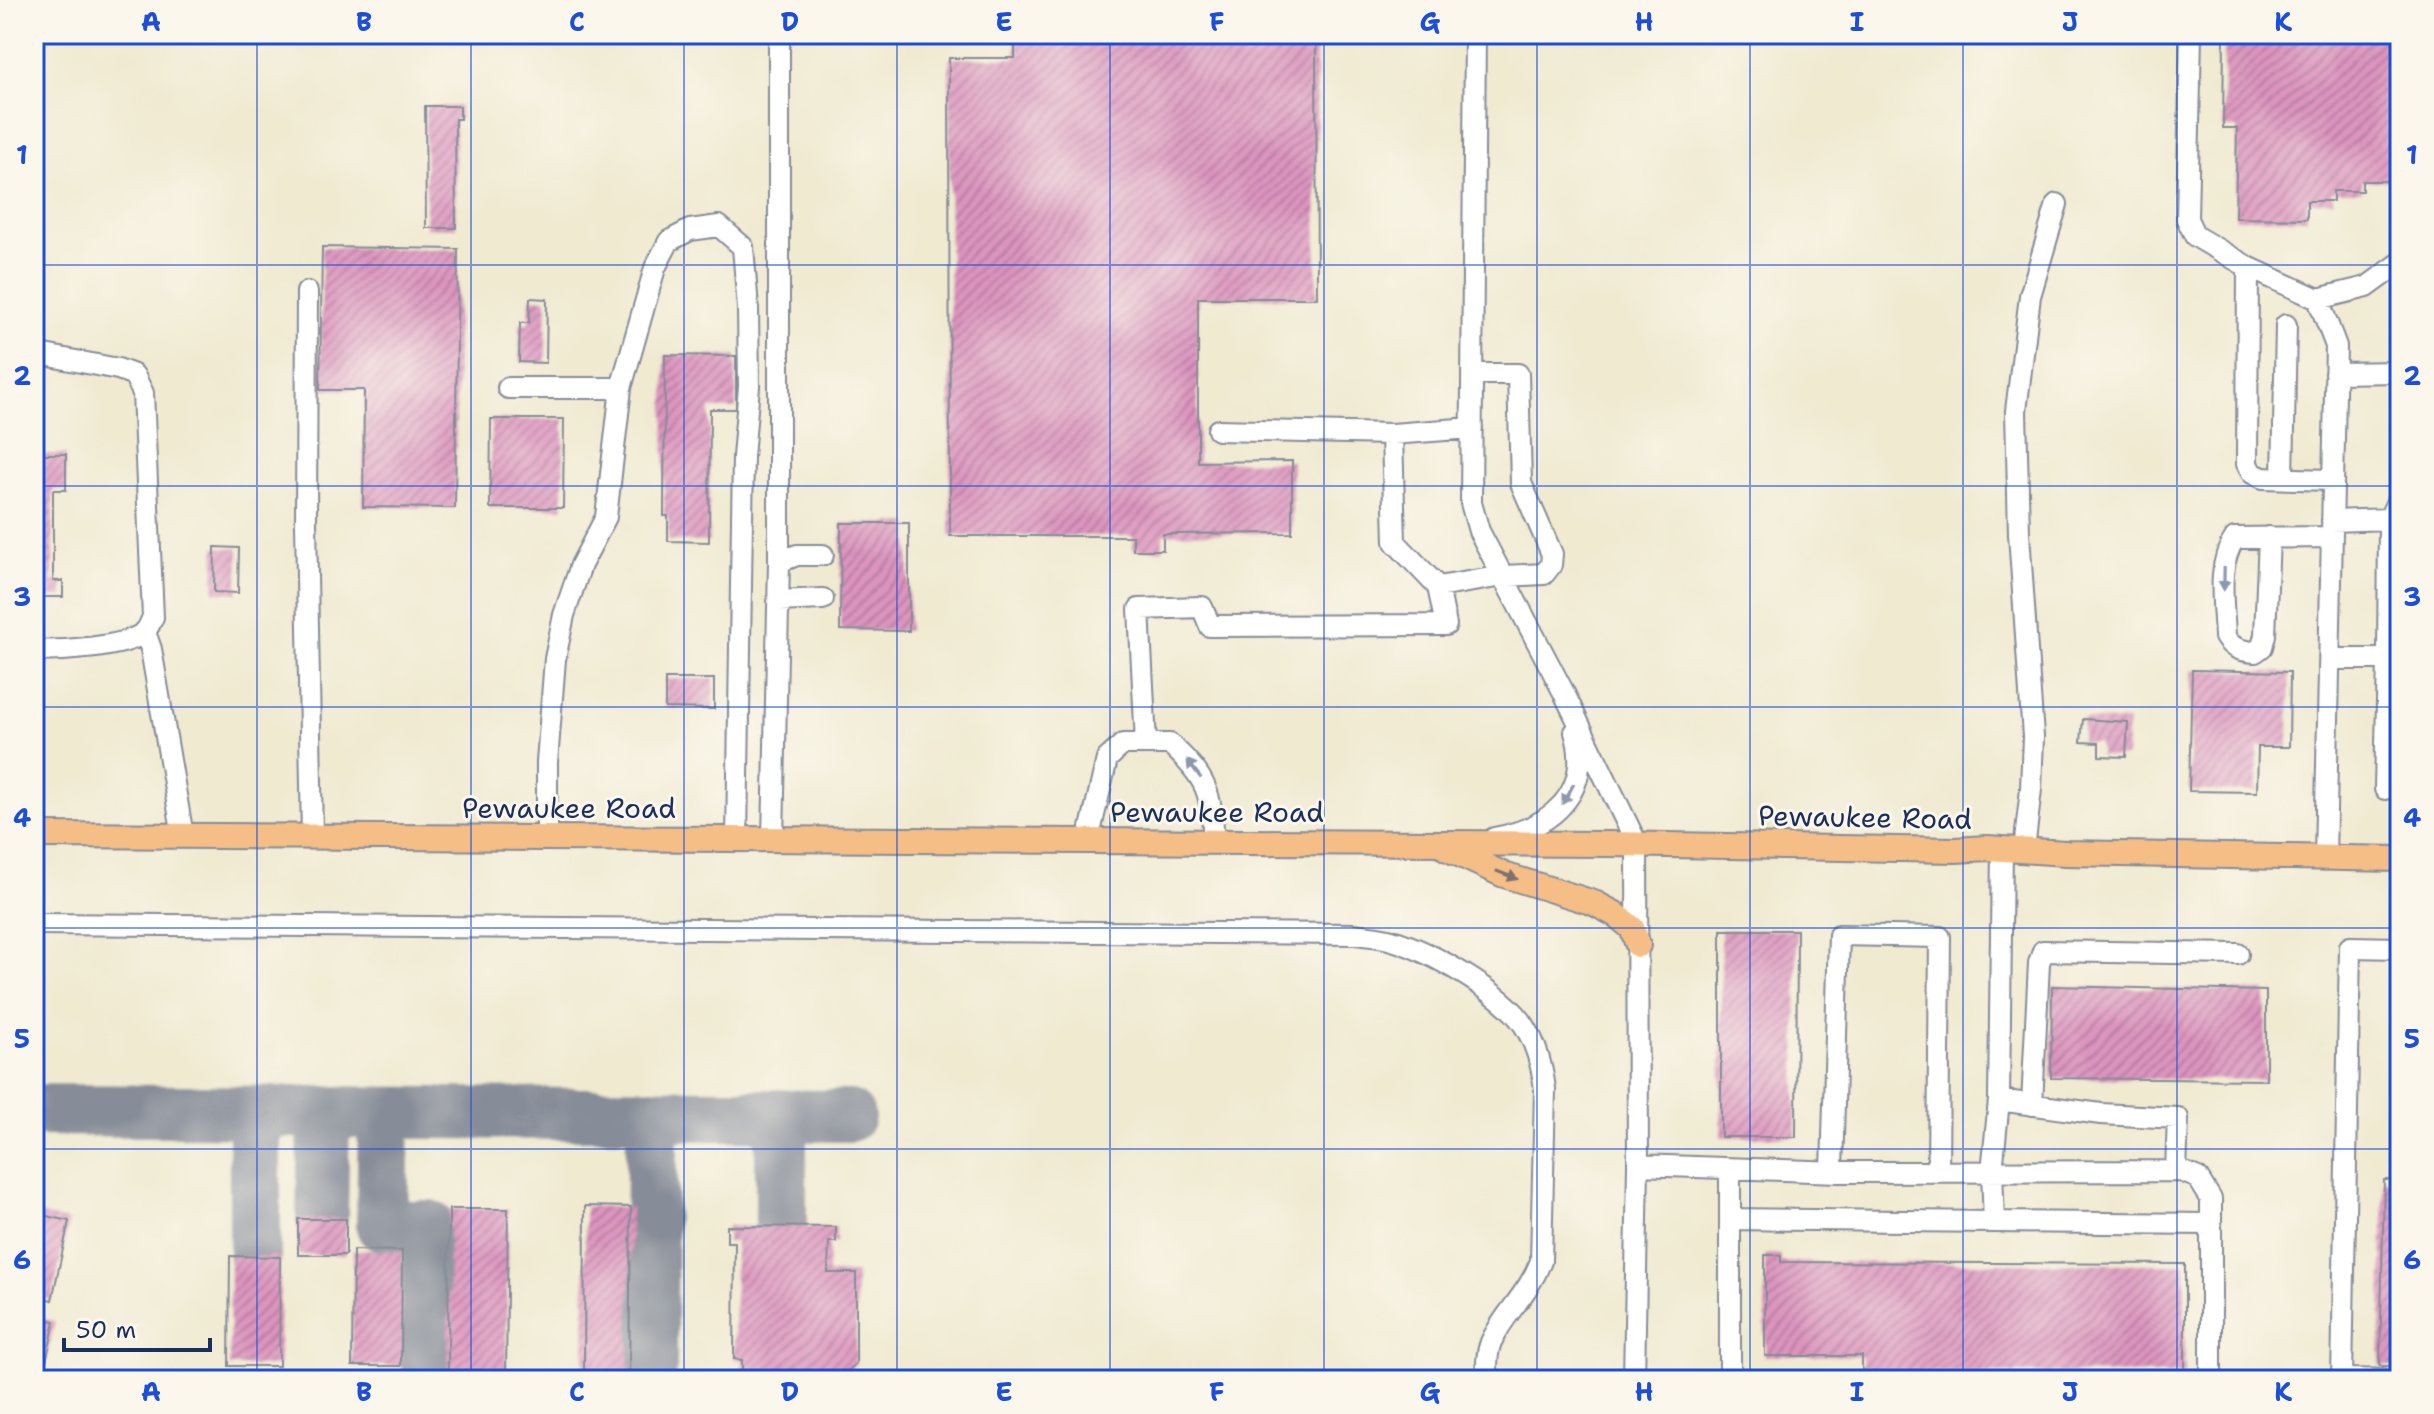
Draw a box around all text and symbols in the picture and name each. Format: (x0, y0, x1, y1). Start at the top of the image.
text: A (141, 4, 161, 39)
text: B (356, 4, 372, 39)
text: C (569, 4, 585, 39)
text: D (781, 4, 799, 39)
text: E (995, 4, 1013, 39)
text: F (1209, 4, 1225, 39)
text: G (1420, 4, 1441, 39)
text: H (1635, 4, 1653, 39)
text: I (1850, 4, 1864, 39)
text: J (2062, 4, 2078, 39)
text: K (2274, 4, 2292, 39)
text: 1 (16, 137, 28, 172)
text: 1 (2406, 137, 2418, 172)
text: 2 (13, 358, 31, 393)
text: 2 (2403, 358, 2421, 393)
one-way arrow (2218, 567, 2230, 592)
text: 3 (13, 579, 31, 614)
text: 3 (2403, 579, 2421, 614)
one-way arrow (1186, 758, 1202, 780)
one-way arrow (1562, 783, 1576, 805)
street label: Pewaukee Road (462, 789, 676, 827)
street label: Pewaukee Road (1110, 793, 1324, 831)
street label: Pewaukee Road (1758, 796, 1972, 838)
text: 4 (13, 800, 31, 835)
text: 4 (2403, 800, 2421, 835)
one-way arrow (1496, 869, 1520, 882)
text: 5 (14, 1021, 30, 1056)
text: 5 (2404, 1021, 2420, 1056)
text: 6 (13, 1242, 31, 1277)
text: 6 (2403, 1242, 2421, 1277)
scale bar (64, 1302, 210, 1352)
text: 50 m (76, 1314, 136, 1346)
text: A (141, 1374, 161, 1409)
text: B (356, 1374, 372, 1409)
text: C (569, 1374, 585, 1409)
text: D (781, 1374, 799, 1409)
text: E (995, 1374, 1013, 1409)
text: F (1209, 1374, 1225, 1409)
text: G (1420, 1374, 1441, 1409)
text: H (1635, 1374, 1653, 1409)
text: I (1850, 1374, 1864, 1409)
text: J (2062, 1374, 2078, 1409)
text: K (2274, 1374, 2292, 1409)

